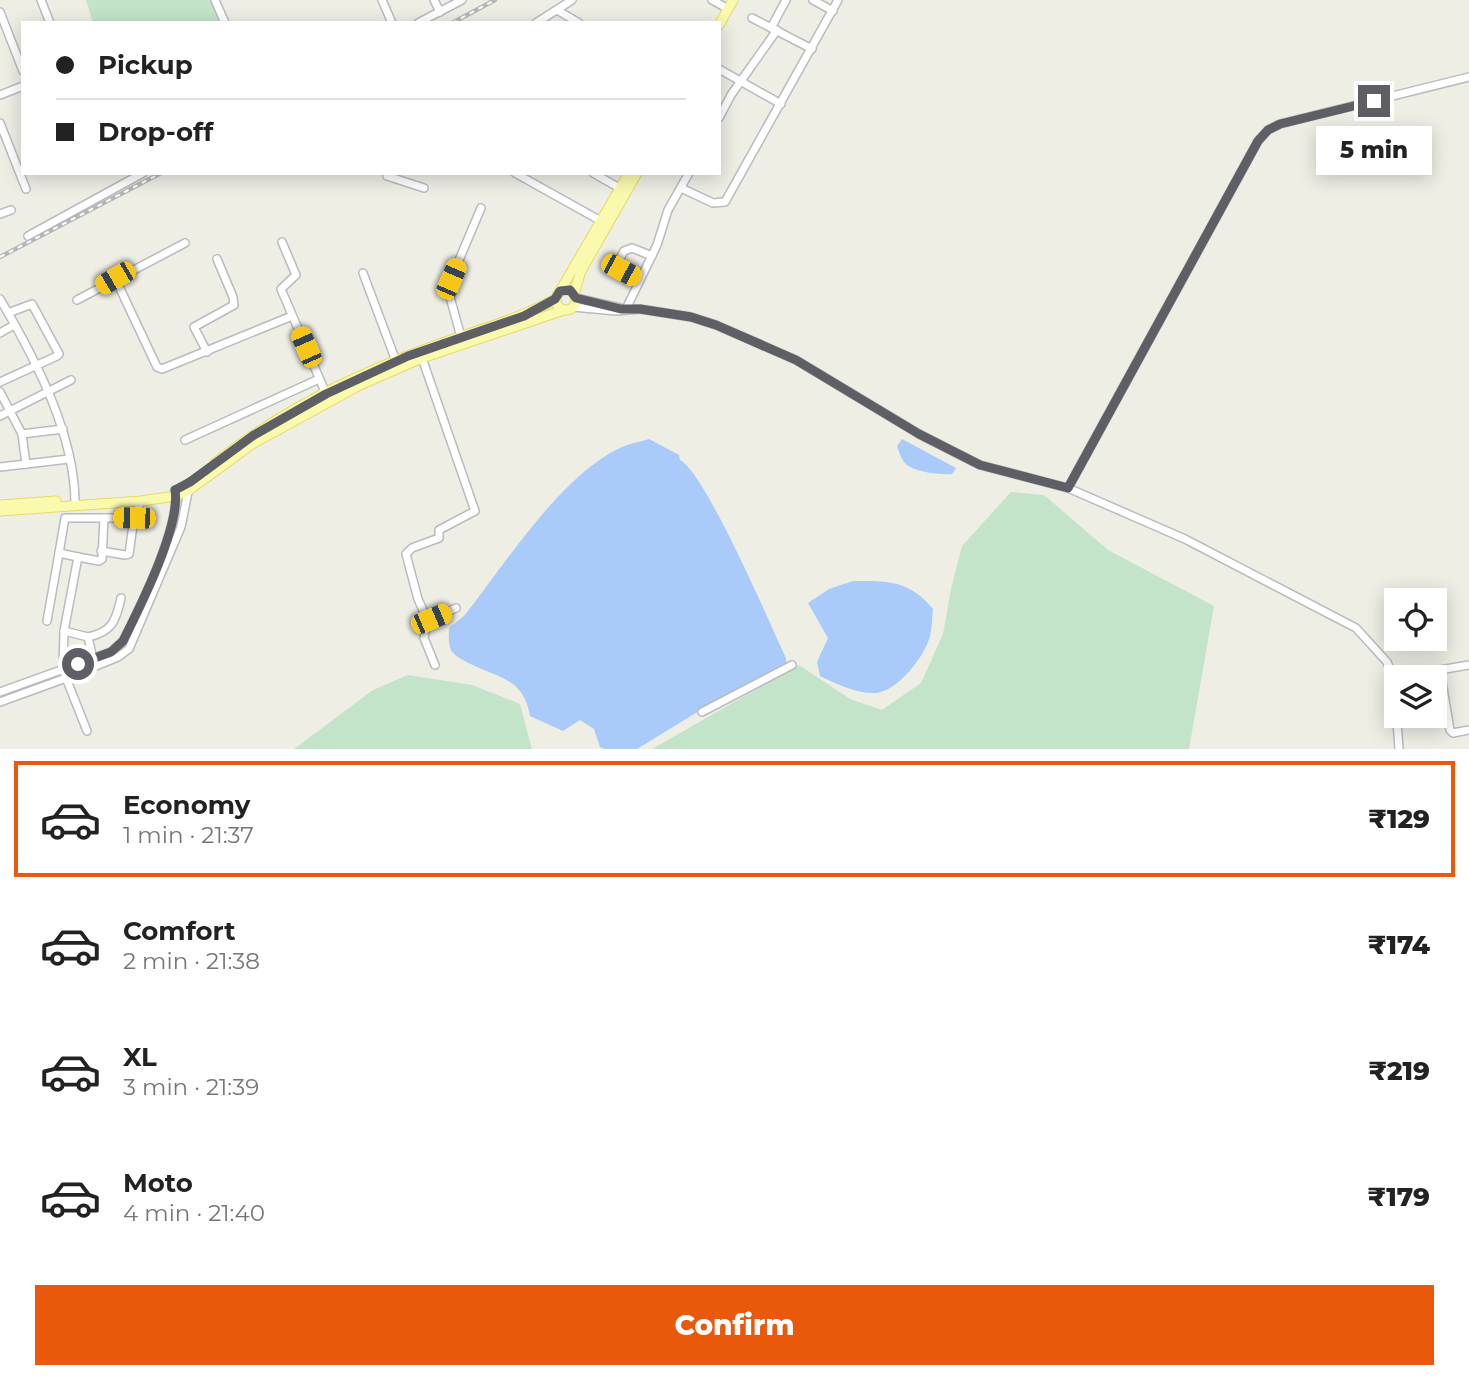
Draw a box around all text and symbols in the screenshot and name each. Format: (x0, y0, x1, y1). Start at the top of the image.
text: Pickup (98, 49, 193, 81)
route end (1358, 85, 1390, 117)
text: Drop-off (98, 116, 213, 148)
callout: 5 min (1316, 126, 1432, 174)
text: 5 min (1340, 136, 1408, 164)
car (598, 251, 645, 289)
car (434, 256, 469, 302)
car (92, 258, 139, 298)
car (288, 324, 325, 370)
car (113, 507, 156, 529)
map controls (1384, 588, 1447, 728)
button: locate (1384, 588, 1447, 651)
car (408, 601, 455, 637)
route start (62, 648, 94, 680)
button: layers (1384, 665, 1447, 728)
icon: car (39, 788, 102, 851)
text: Economy (123, 789, 250, 821)
text: ₹129 (1368, 803, 1430, 835)
text: 1 min · 21:37 (123, 821, 254, 849)
icon: car (39, 914, 102, 977)
text: Comfort (123, 915, 235, 947)
text: ₹174 (1368, 929, 1430, 961)
text: 2 min · 21:38 (123, 947, 260, 975)
icon: car (39, 1040, 102, 1103)
text: XL (123, 1041, 157, 1073)
text: ₹219 (1368, 1055, 1430, 1087)
text: 3 min · 21:39 (123, 1073, 259, 1101)
icon: car (39, 1166, 102, 1229)
text: Moto (123, 1167, 193, 1199)
text: ₹179 (1367, 1181, 1430, 1213)
text: 4 min · 21:40 (123, 1199, 265, 1227)
button: Confirm (35, 1285, 1434, 1365)

